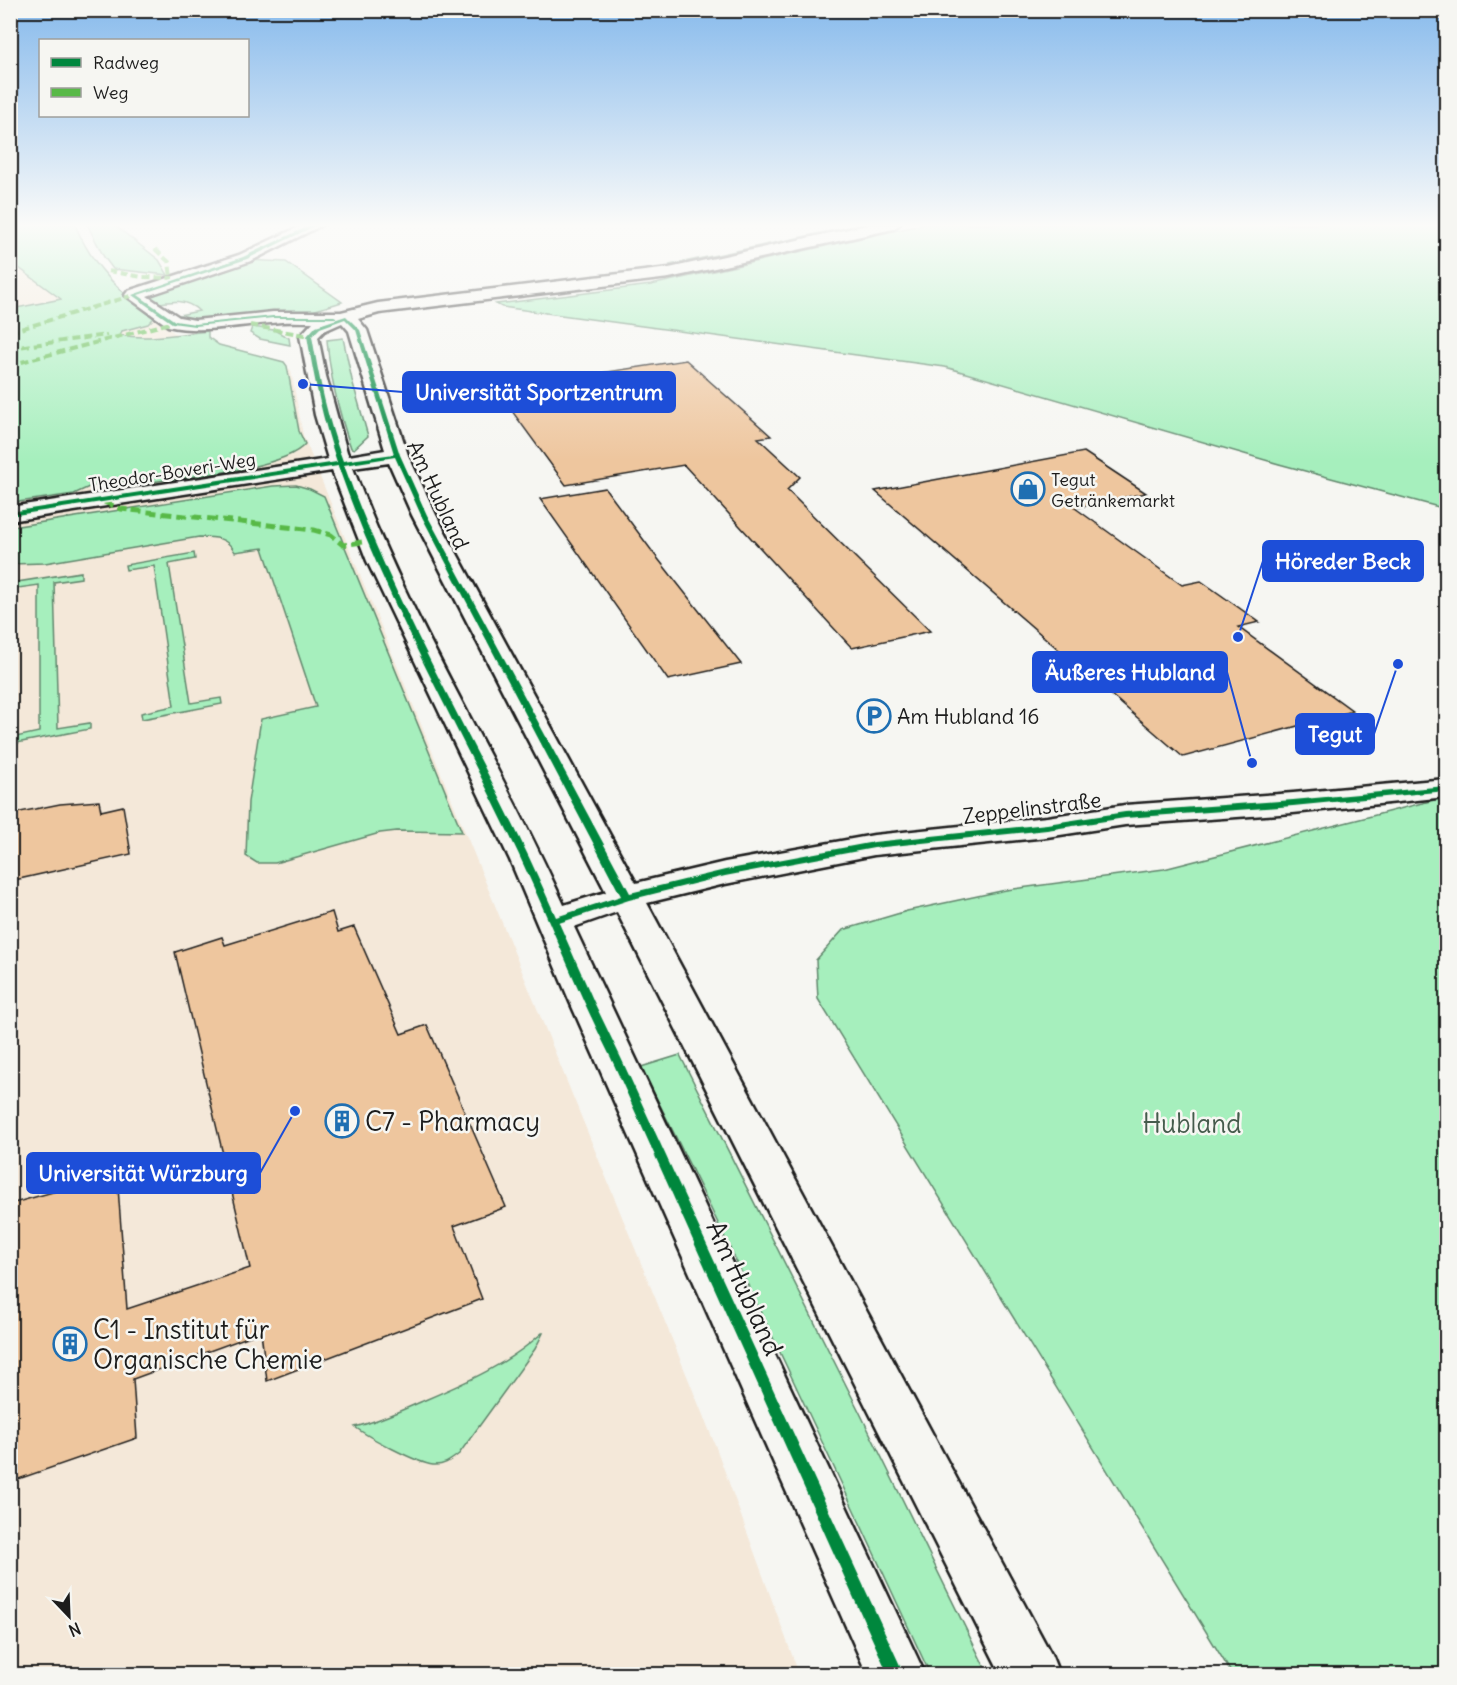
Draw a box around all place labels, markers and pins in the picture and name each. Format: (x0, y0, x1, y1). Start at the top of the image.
callout: Universität Sportzentrum (403, 372, 675, 412)
place label: Tegut Getränkemarkt (1051, 468, 1175, 512)
shop icon: Tegut Getränkemarkt (1010, 471, 1046, 507)
callout: Höreder Beck (1263, 541, 1423, 581)
callout: Äußeres Hubland (1033, 652, 1227, 692)
parking icon: Am Hubland 16 (856, 698, 892, 734)
place label: Am Hubland 16 (897, 703, 1040, 730)
callout: Tegut (1296, 714, 1374, 754)
building icon: C7 - Pharmacy (324, 1103, 360, 1139)
place label: C7 - Pharmacy (365, 1105, 540, 1138)
callout: Universität Würzburg (27, 1153, 260, 1193)
place label: C1 - Institut für Organische Chemie (93, 1313, 323, 1376)
building icon: C1 - Institut für Organische Chemie (52, 1326, 88, 1362)

